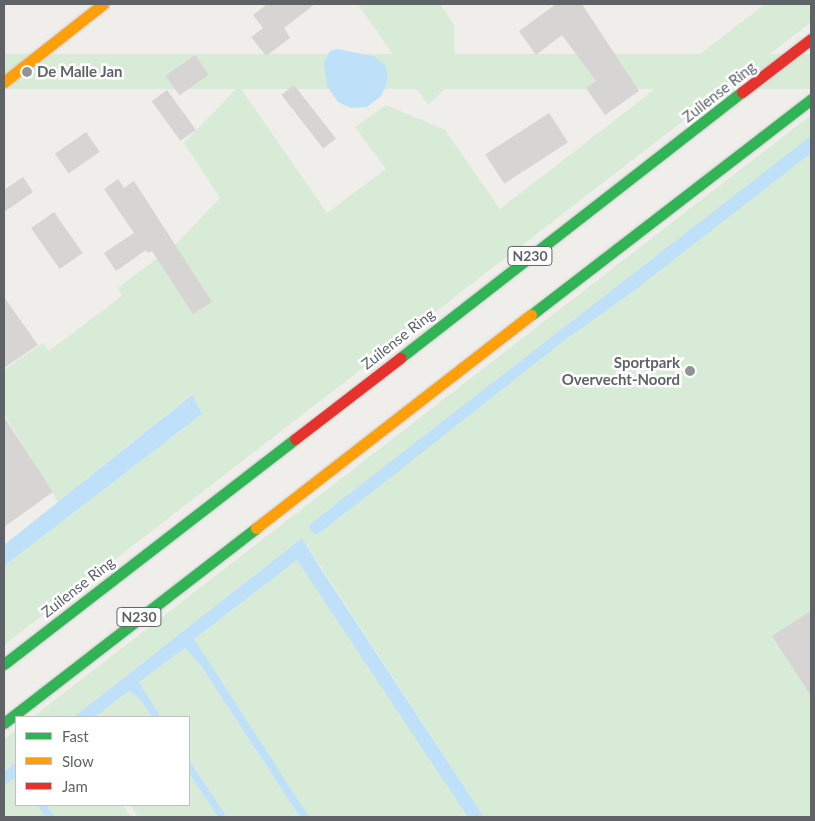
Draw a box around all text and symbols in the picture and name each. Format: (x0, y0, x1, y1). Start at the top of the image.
street label: Zuilense Ring (679, 58, 759, 126)
place label: De Malle Jan (37, 63, 123, 81)
marker: De Malle Jan (21, 66, 33, 78)
road number: N230 (506, 245, 554, 268)
street label: Zuilense Ring (358, 305, 438, 373)
place label: Sportpark Overvecht-Noord (562, 353, 680, 388)
marker: Sportpark Overvecht-Noord (684, 365, 696, 377)
street label: Zuilense Ring (38, 553, 118, 621)
road number: N230 (115, 606, 163, 628)
legend (15, 716, 190, 806)
text: Fast (62, 727, 89, 745)
text: Slow (62, 752, 94, 770)
text: Jam (62, 777, 88, 795)

